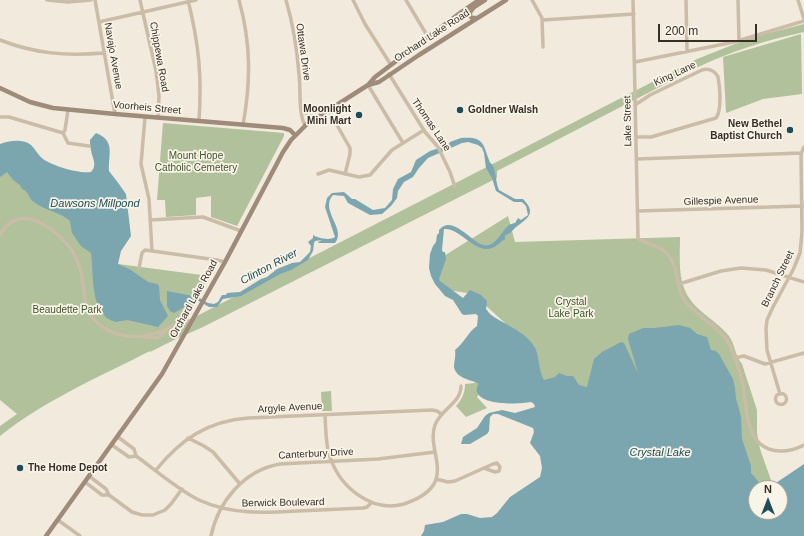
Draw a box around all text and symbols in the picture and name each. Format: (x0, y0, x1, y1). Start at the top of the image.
street label: Orchard Lake Road (392, 7, 472, 65)
scale bar (660, 16, 759, 42)
street label: Chippewa Road (147, 21, 171, 93)
street label: Navajo Avenue (101, 22, 125, 90)
street label: Ottawa Drive (293, 23, 313, 81)
text: 200 m (665, 24, 698, 38)
street label: King Lane (652, 59, 698, 89)
street label: Lake Street (622, 95, 634, 147)
street label: Thomas Lane (409, 96, 453, 154)
street label: Voorheis Street (112, 99, 182, 117)
place label: Moonlight Mini Mart (303, 103, 351, 126)
place label: Goldner Walsh (468, 104, 538, 116)
marker: Goldner Walsh (455, 105, 465, 115)
marker: Moonlight Mini Mart (354, 110, 364, 120)
place label: New Bethel Baptist Church (710, 118, 782, 142)
marker: New Bethel Baptist Church (785, 125, 795, 135)
park label: Mount Hope Catholic Cemetery (155, 150, 237, 174)
street label: Gillespie Avenue (683, 194, 759, 208)
water label: Dawsons Millpond (50, 197, 140, 211)
water label: Clinton River (238, 246, 300, 288)
street label: Branch Street (759, 249, 797, 309)
street label: Orchard Lake Road (168, 258, 220, 340)
park label: Crystal Lake Park (548, 296, 594, 320)
park label: Beaudette Park (33, 304, 101, 316)
street label: Argyle Avenue (257, 400, 323, 416)
street label: Canterbury Drive (278, 446, 354, 462)
water label: Crystal Lake (629, 446, 691, 460)
place label: The Home Depot (28, 462, 107, 474)
marker: The Home Depot (15, 463, 25, 473)
north arrow (748, 480, 788, 520)
text: N (764, 483, 772, 495)
street label: Berwick Boulevard (241, 496, 325, 510)

